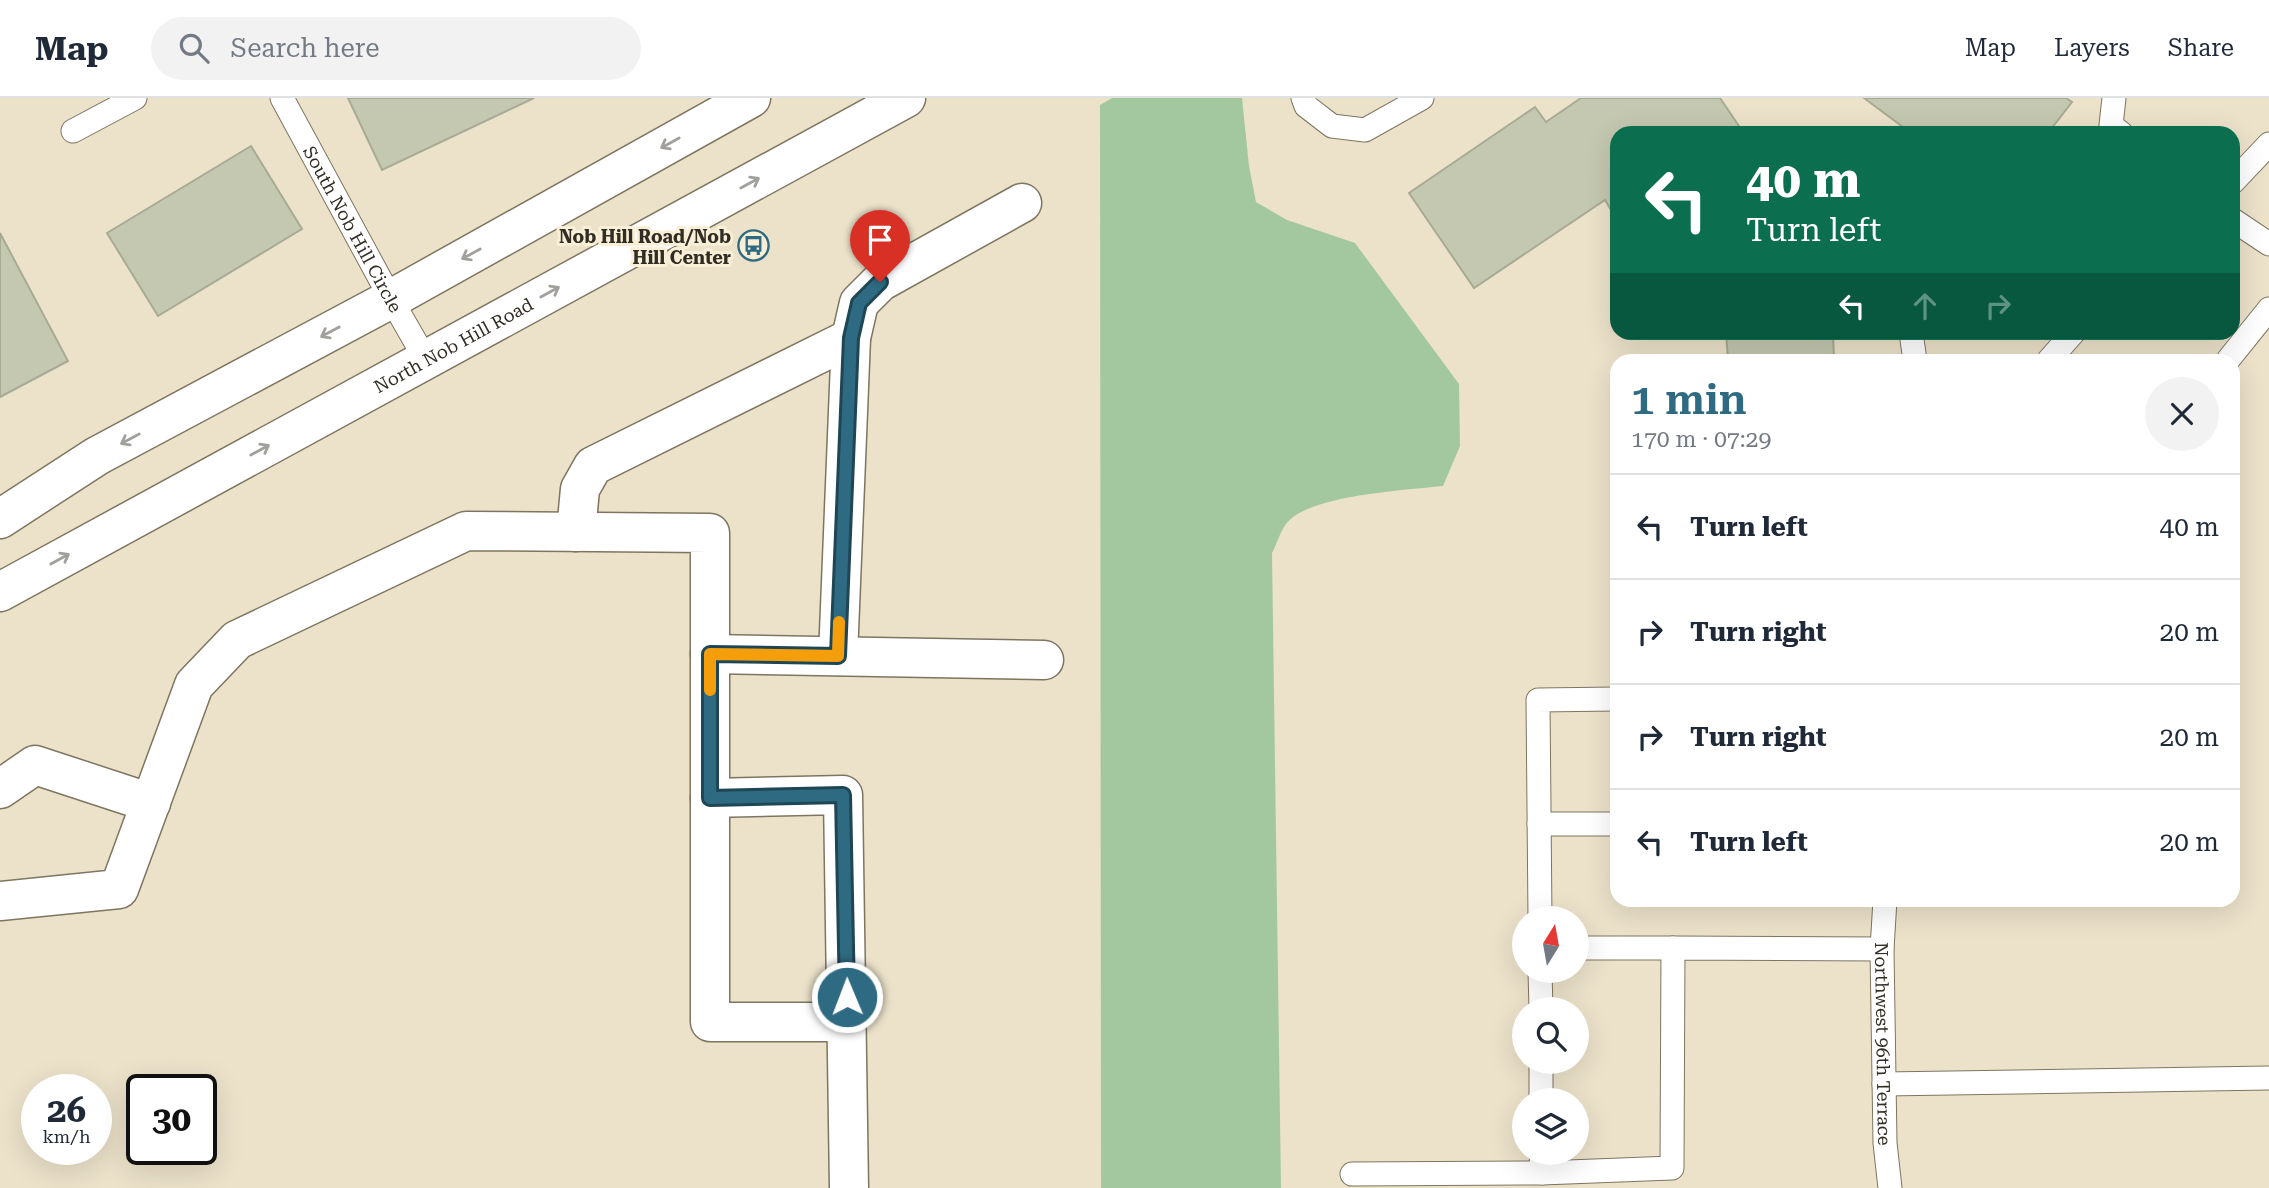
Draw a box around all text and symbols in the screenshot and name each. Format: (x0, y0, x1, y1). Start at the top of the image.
search box (151, 17, 641, 80)
text: Map (35, 29, 109, 68)
icon: search (175, 29, 213, 67)
text: Search here (231, 33, 380, 63)
text: Map (1965, 34, 2016, 62)
text: Layers (2054, 34, 2130, 62)
text: Share (2168, 34, 2234, 62)
one-way arrow (660, 136, 680, 150)
street label: South Nob Hill Circle (299, 142, 407, 316)
text: 40 m (1746, 152, 1861, 209)
icon: left (1631, 154, 1722, 245)
one-way arrow (739, 176, 760, 189)
pin (850, 210, 910, 282)
text: Turn left (1746, 211, 1881, 249)
icon: arrive (861, 221, 899, 259)
place label: Nob Hill Road/Nob Hill Center (559, 226, 731, 268)
bus stop icon: Nob Hill Road/Nob Hill Center (737, 229, 771, 263)
one-way arrow (462, 247, 482, 261)
one-way arrow (539, 285, 560, 298)
icon: left (1833, 287, 1871, 325)
icon: ahead (1906, 287, 1944, 325)
icon: right (1979, 287, 2017, 325)
street label: North Nob Hill Road (370, 293, 537, 397)
one-way arrow (320, 325, 341, 339)
text: 1 min (1631, 375, 1747, 424)
button: close (2145, 377, 2219, 451)
text: 170 m · 07:29 (1631, 426, 1771, 453)
one-way arrow (120, 432, 140, 446)
one-way arrow (249, 443, 270, 456)
icon: left (1631, 508, 1669, 546)
text: Turn left (1690, 512, 1808, 542)
text: 40 m (2160, 512, 2219, 542)
one-way arrow (49, 552, 70, 565)
icon: right (1631, 613, 1669, 651)
text: Turn right (1690, 617, 1826, 647)
text: 20 m (2160, 617, 2219, 647)
icon: right (1631, 718, 1669, 756)
text: Turn right (1690, 722, 1826, 752)
text: 20 m (2160, 722, 2219, 752)
icon: left (1631, 823, 1669, 861)
text: Turn left (1690, 827, 1808, 857)
text: 20 m (2160, 827, 2219, 857)
north arrow (1512, 906, 1589, 984)
map controls (1512, 906, 1589, 1165)
street label: Northwest 96th Terrace (1871, 942, 1896, 1146)
position arrow (810, 960, 884, 1034)
button: search (1512, 997, 1589, 1074)
speed limit sign: 30 (126, 1074, 217, 1165)
button: layers (1512, 1088, 1589, 1165)
text: 26 (47, 1090, 86, 1131)
text: km/h (42, 1126, 91, 1147)

